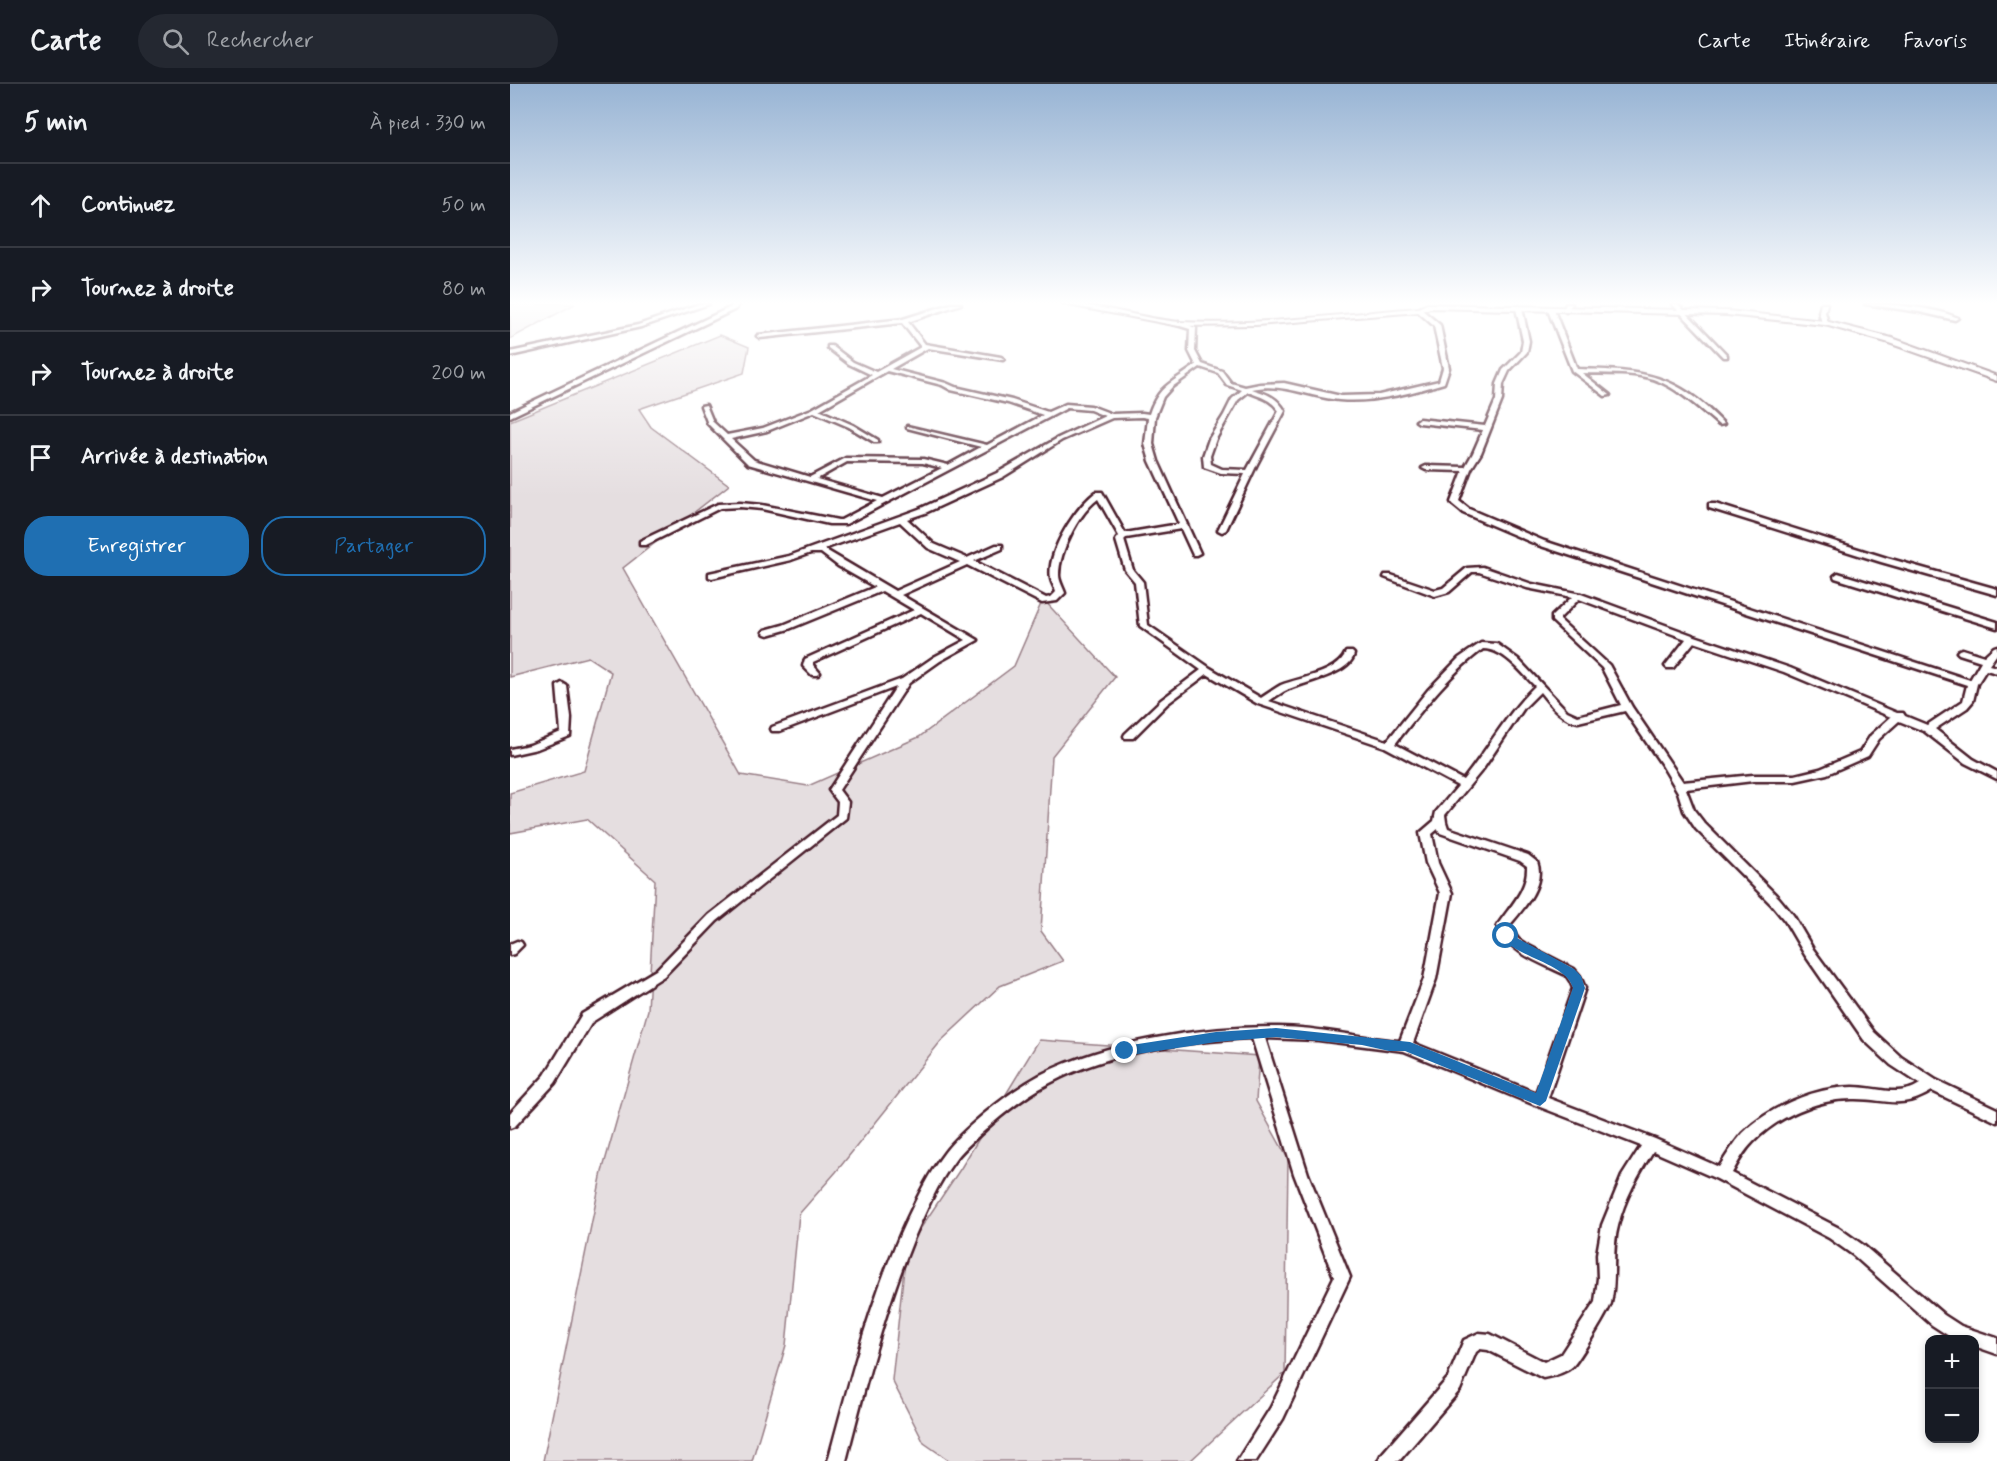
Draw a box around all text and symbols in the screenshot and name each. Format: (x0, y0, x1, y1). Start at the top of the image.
search box (138, 14, 558, 68)
text: Carte (30, 23, 102, 60)
icon: search (159, 25, 192, 58)
text: Rechercher (207, 27, 314, 55)
text: Carte (1697, 27, 1751, 55)
text: Itinéraire (1784, 27, 1870, 55)
text: Favoris (1903, 27, 1967, 55)
text: 5 min (24, 106, 88, 140)
text: À pied · 330 m (370, 110, 486, 137)
icon: ahead (24, 189, 57, 222)
text: Continuez (81, 191, 175, 219)
text: 50 m (441, 192, 486, 219)
icon: right (24, 273, 57, 306)
text: Tournez à droite (81, 275, 234, 303)
text: 80 m (442, 276, 486, 303)
icon: right (24, 357, 57, 390)
text: Tournez à droite (81, 359, 234, 387)
text: 200 m (431, 360, 486, 387)
icon: arrive (24, 441, 57, 474)
text: Arrivée à destination (81, 443, 268, 471)
button: Enregistrer (24, 516, 249, 576)
button: Partager (261, 516, 486, 576)
route start (1492, 922, 1518, 948)
route end (1111, 1037, 1137, 1063)
map controls (1925, 1335, 1979, 1443)
button: + (1925, 1335, 1979, 1389)
button: − (1925, 1389, 1979, 1443)

